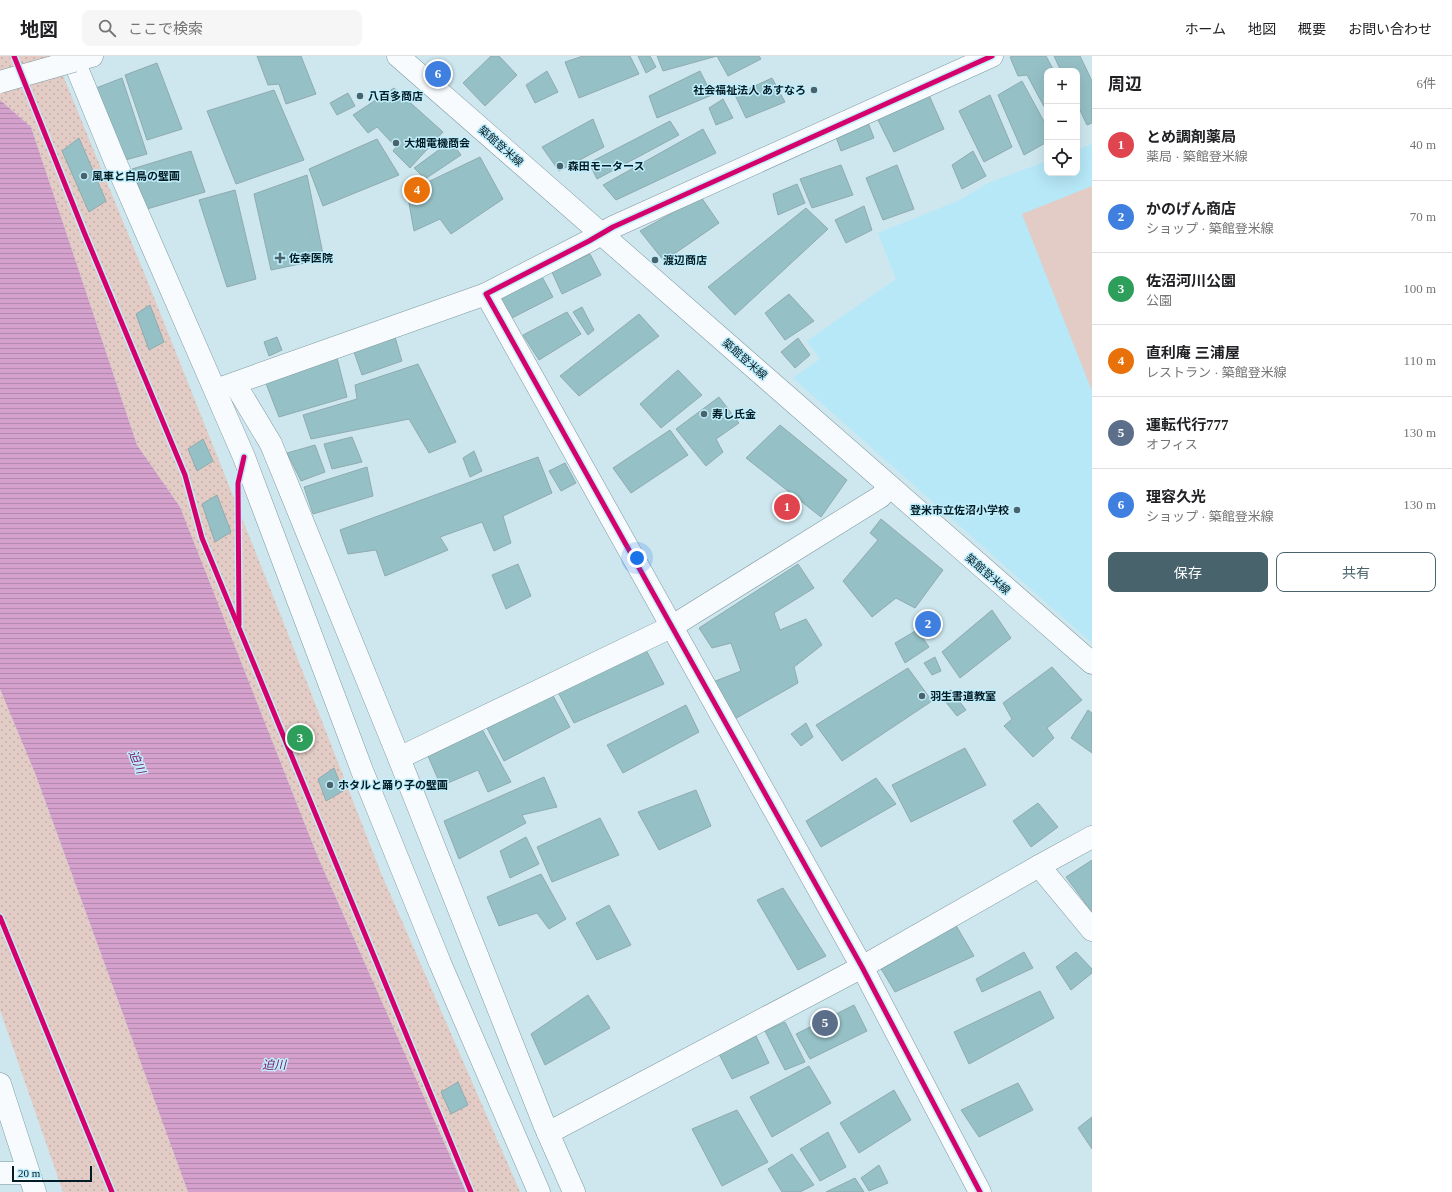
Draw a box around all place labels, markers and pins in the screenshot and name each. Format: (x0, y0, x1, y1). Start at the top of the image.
pin: 6 (425, 59, 451, 89)
place label: 社会福祉法人 あすなろ (693, 84, 806, 96)
marker: 社会福祉法人 あすなろ (809, 85, 819, 95)
place label: 八百多商店 (368, 90, 423, 102)
marker: 八百多商店 (355, 91, 365, 101)
place label: 大畑電機商会 (404, 137, 470, 149)
marker: 大畑電機商会 (391, 138, 401, 148)
place label: 森田モータース (568, 160, 644, 172)
marker: 森田モータース (555, 161, 565, 171)
place label: 風車と白鳥の壁画 (92, 170, 180, 182)
marker: 風車と白鳥の壁画 (79, 171, 89, 181)
pin: 4 (404, 175, 430, 205)
marker: 佐幸医院 (274, 252, 286, 264)
place label: 佐幸医院 (289, 252, 333, 264)
place label: 渡辺商店 (663, 254, 707, 266)
marker: 渡辺商店 (650, 255, 660, 265)
place label: 寿し氏金 (712, 408, 756, 420)
marker: 寿し氏金 (699, 409, 709, 419)
pin: 1 (774, 492, 800, 522)
place label: 登米市立佐沼小学校 (910, 504, 1009, 516)
marker: 登米市立佐沼小学校 (1012, 505, 1022, 515)
pin: 2 (915, 609, 941, 639)
place label: 羽生書道教室 (930, 690, 996, 702)
marker: 羽生書道教室 (917, 691, 927, 701)
pin: 3 (287, 723, 313, 753)
place label: ホタルと踊り子の壁画 (338, 779, 448, 791)
marker: ホタルと踊り子の壁画 (325, 780, 335, 790)
pin: 5 (812, 1008, 838, 1038)

